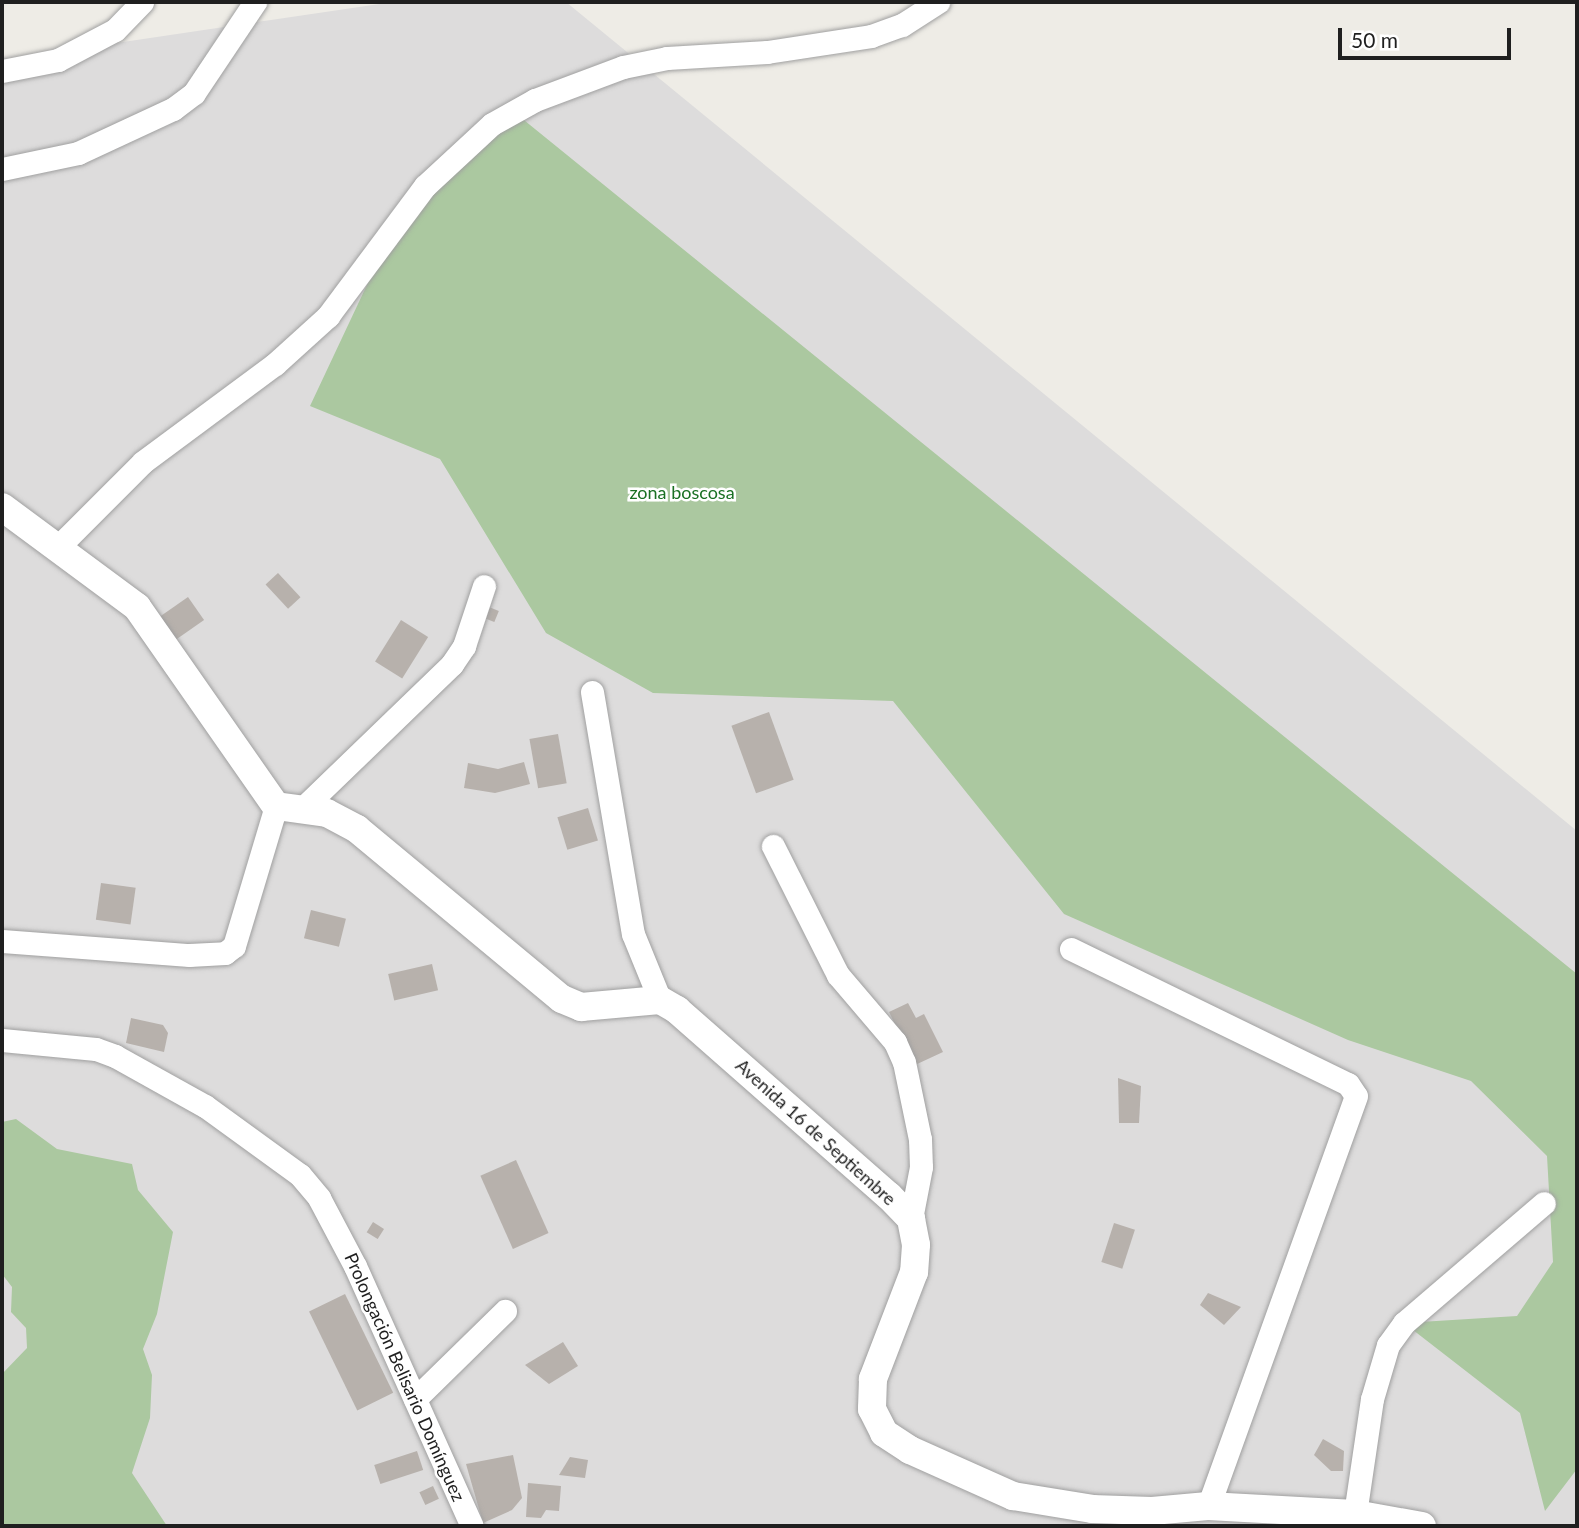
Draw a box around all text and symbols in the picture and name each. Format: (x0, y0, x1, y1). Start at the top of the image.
scale bar (1341, 14, 1514, 58)
text: 50 m (1351, 27, 1398, 52)
park label: zona boscosa (629, 481, 735, 503)
street label: Avenida 16 de Septiembre (731, 1054, 901, 1210)
street label: Prolongación Belisario Domínguez (340, 1249, 470, 1505)

